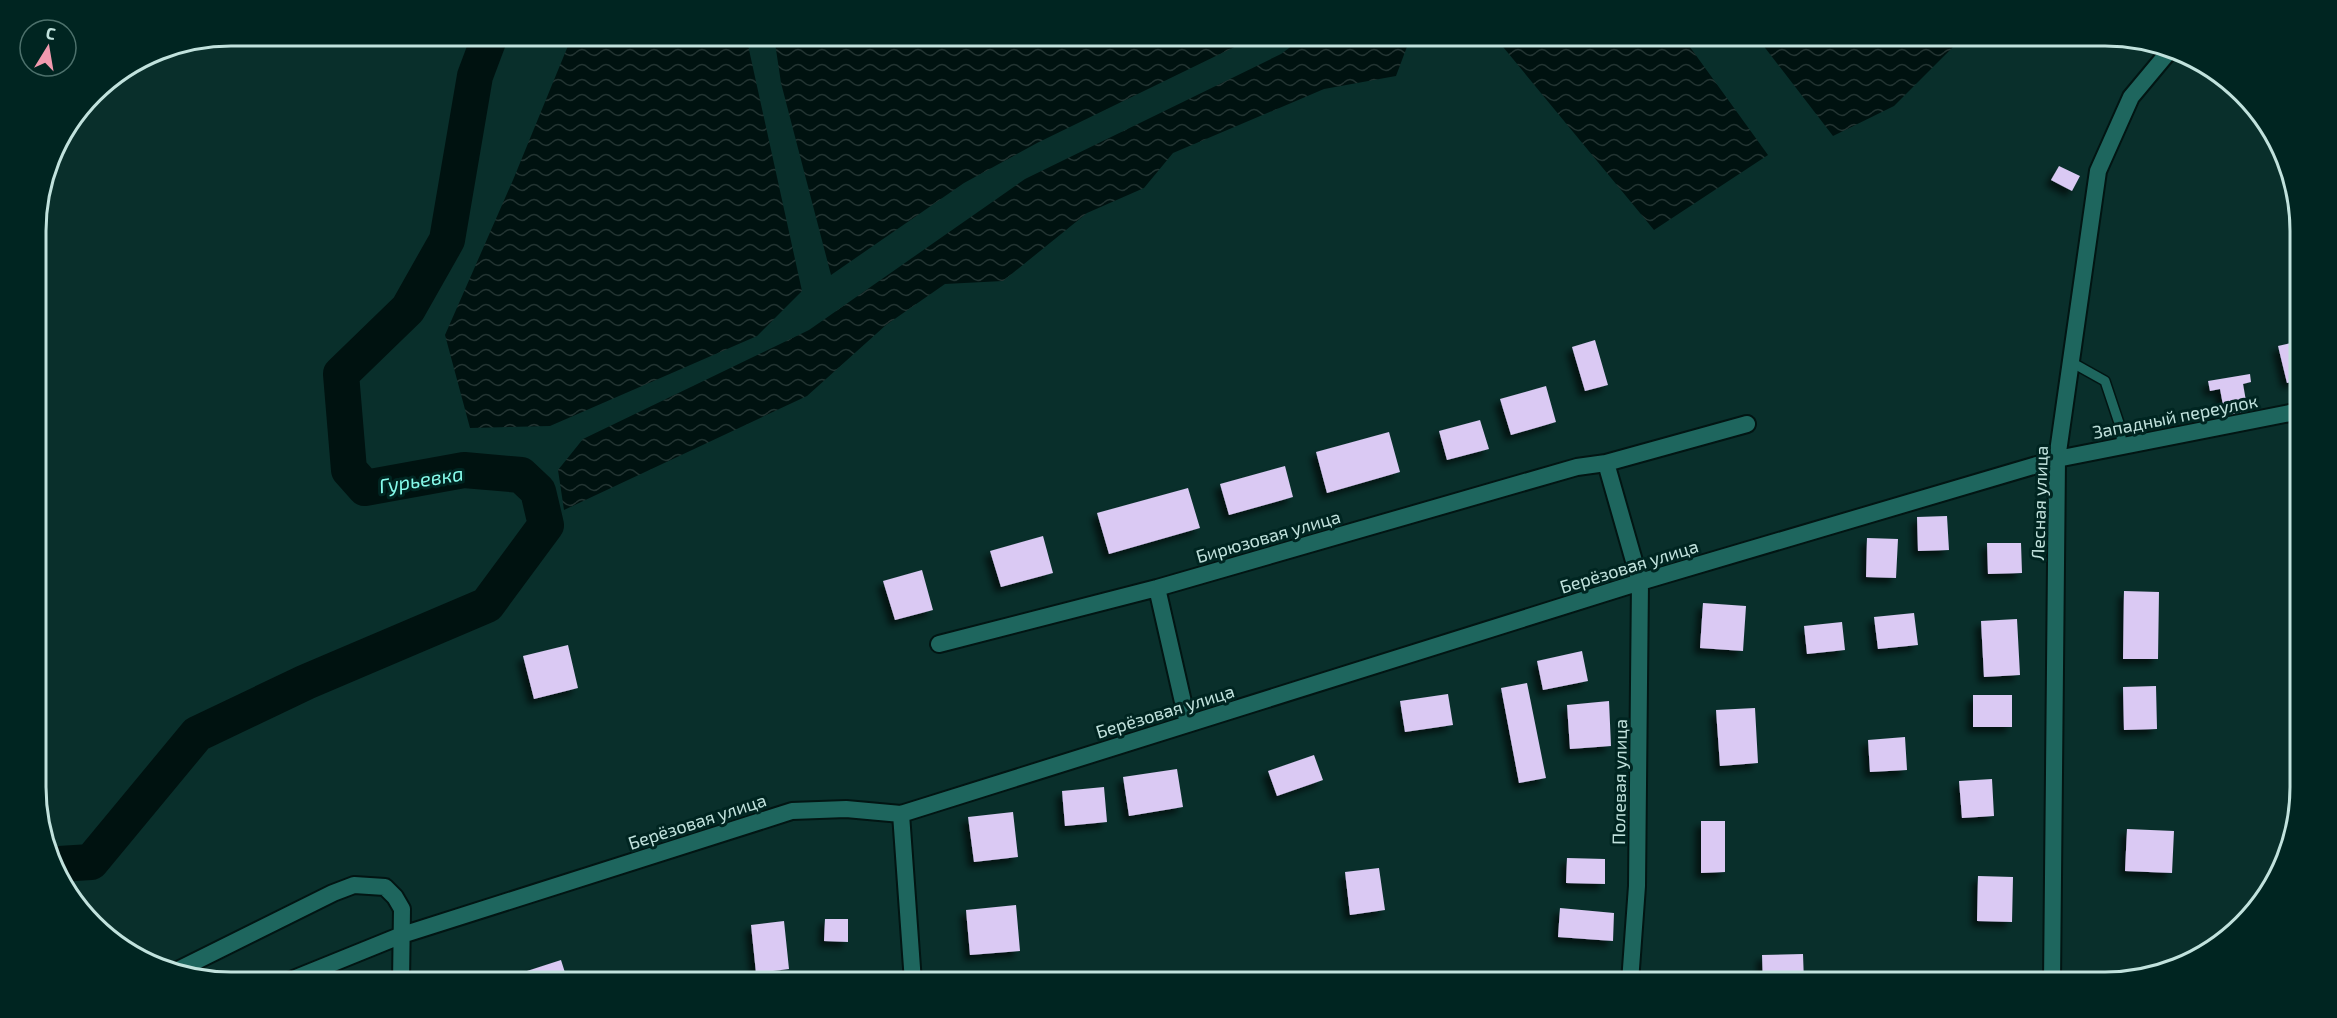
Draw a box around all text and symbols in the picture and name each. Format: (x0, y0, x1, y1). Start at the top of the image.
north arrow (18, 18, 78, 78)
text: С (45, 23, 57, 43)
street label: Западный переулок (2090, 389, 2260, 443)
street label: Лесная улица (2026, 445, 2052, 561)
water label: Гурьевка (377, 460, 465, 498)
street label: Бирюзовая улица (1193, 505, 1343, 567)
street label: Берёзовая улица (1557, 534, 1701, 598)
street label: Берёзовая улица (1093, 679, 1237, 743)
street label: Полевая улица (1607, 719, 1631, 845)
street label: Берёзовая улица (625, 788, 769, 854)

